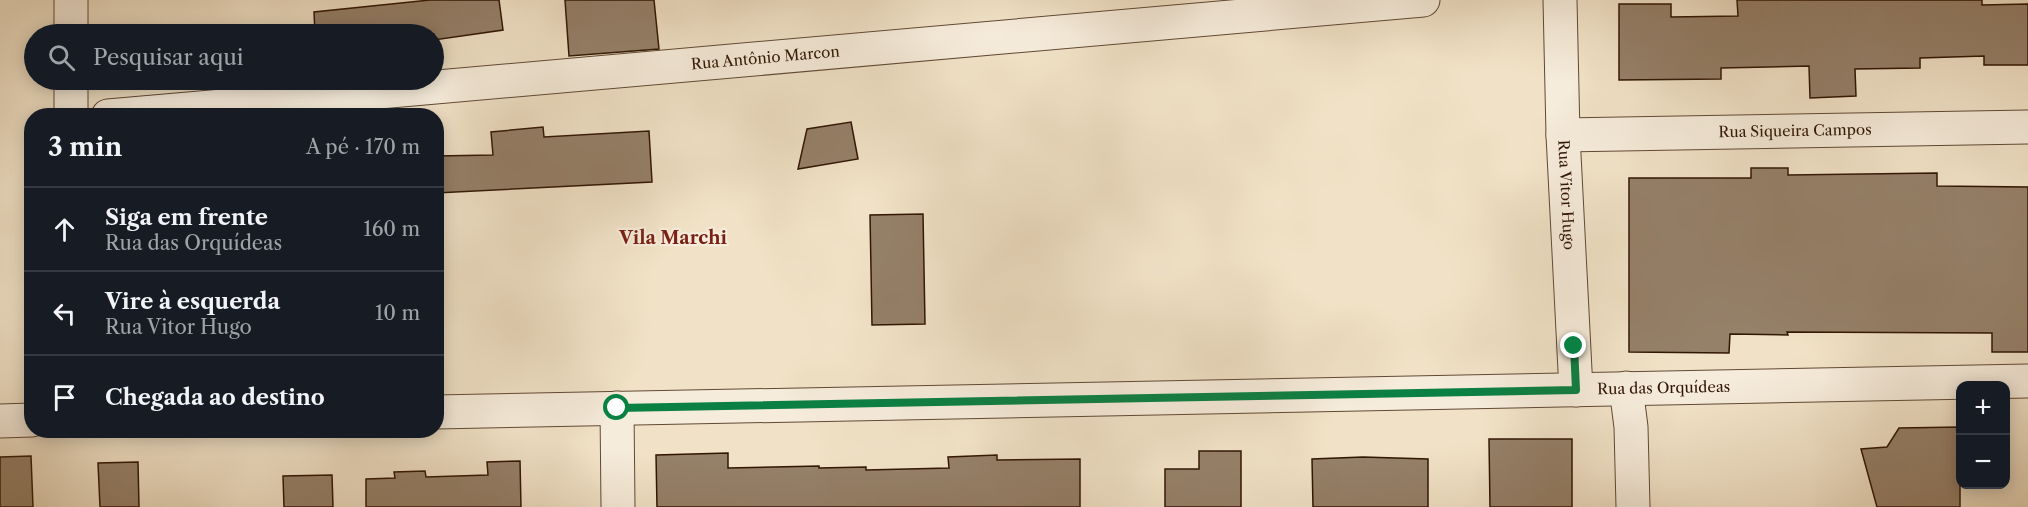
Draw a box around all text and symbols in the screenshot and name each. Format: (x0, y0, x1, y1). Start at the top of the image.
search box (24, 24, 444, 90)
icon: search (45, 41, 78, 74)
street label: Rua Antônio Marcon (690, 41, 841, 74)
text: Pesquisar aqui (93, 44, 243, 71)
street label: Rua Siqueira Campos (1718, 120, 1872, 141)
text: 3 min (48, 131, 122, 163)
text: A pé · 170 m (306, 135, 420, 159)
street label: Rua Vitor Hugo (1554, 139, 1579, 250)
text: Siga em frente (105, 204, 268, 231)
icon: ahead (48, 213, 81, 246)
text: 160 m (363, 217, 420, 241)
district label: Vila Marchi (618, 227, 728, 249)
text: Rua das Orquídeas (105, 231, 282, 255)
text: Vire à esquerda (105, 288, 280, 315)
icon: left (48, 297, 81, 330)
text: 10 m (375, 301, 420, 325)
text: Rua Vitor Hugo (105, 315, 252, 339)
route end (1560, 332, 1586, 358)
street label: Rua das Orquídeas (1597, 377, 1730, 398)
icon: arrive (48, 381, 81, 414)
map controls (1956, 381, 2010, 489)
button: + (1956, 381, 2010, 435)
text: Chegada ao destino (105, 384, 325, 411)
route start (603, 394, 629, 420)
button: − (1956, 435, 2010, 489)

